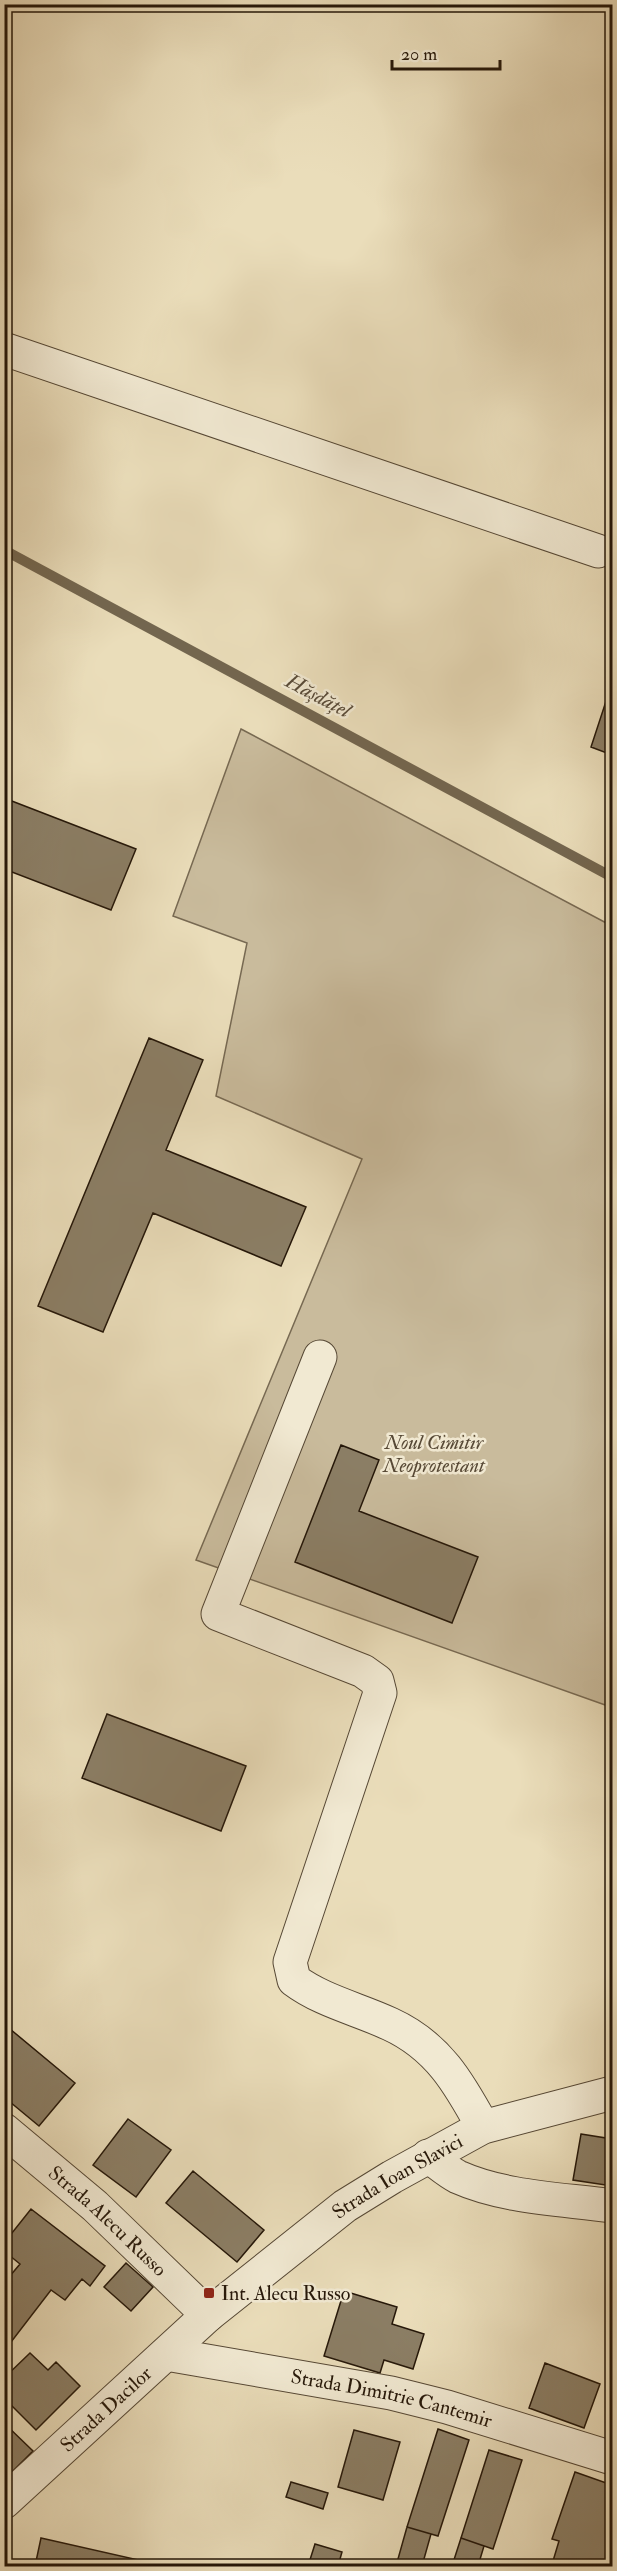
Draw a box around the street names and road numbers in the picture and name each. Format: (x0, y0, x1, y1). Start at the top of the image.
street label: Strada Ioan Slavici (327, 2128, 467, 2224)
street label: Strada Alecu Russo (43, 2160, 172, 2281)
street label: Strada Dacilor (55, 2360, 157, 2457)
street label: Strada Dimitrie Cantemir (289, 2363, 496, 2433)

